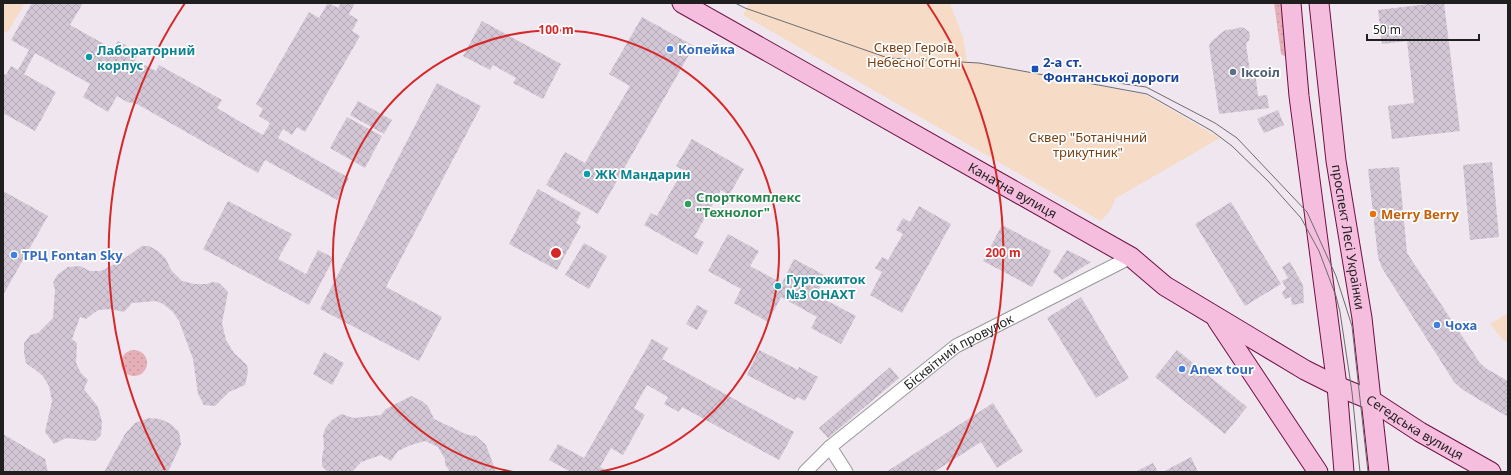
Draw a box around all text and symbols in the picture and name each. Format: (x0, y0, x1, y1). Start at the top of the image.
scale bar (1367, 16, 1479, 42)
text: 100 m (538, 21, 574, 38)
text: 50 m (1373, 21, 1401, 38)
park label: Сквер Героїв Небесної Сотні (867, 38, 961, 71)
place label: Копейка (678, 40, 735, 58)
place label: Лабораторний корпус (97, 41, 195, 74)
marker: Копейка (665, 44, 675, 54)
marker: Лабораторний корпус (84, 52, 94, 62)
place label: 2-а ст. Фонтанської дороги (1043, 53, 1179, 86)
place label: Іксоіл (1241, 63, 1280, 81)
marker: 2-а ст. Фонтанської дороги (1030, 64, 1040, 74)
marker: Іксоіл (1228, 67, 1238, 77)
park label: Сквер "Ботанічний трикутник" (1029, 128, 1147, 161)
street label: Канатна вулиця (965, 158, 1060, 222)
street label: проспект Лесі Українки (1328, 163, 1369, 311)
place label: ЖК Мандарин (595, 165, 690, 183)
marker: ЖК Мандарин (582, 169, 592, 179)
place label: Спорткомплекс "Технолог" (696, 188, 801, 221)
marker: Спорткомплекс "Технолог" (683, 199, 693, 209)
place label: Merry Berry (1381, 205, 1459, 223)
marker: Merry Berry (1368, 209, 1378, 219)
text: 200 m (985, 244, 1021, 261)
place label: ТРЦ Fontan Sky (22, 246, 123, 264)
centre of rings (549, 246, 563, 260)
marker: ТРЦ Fontan Sky (9, 250, 19, 260)
place label: Гуртожиток №3 ОНАХТ (786, 270, 866, 303)
marker: Гуртожиток №3 ОНАХТ (773, 281, 783, 291)
street label: Бісквітний провулок (900, 309, 1016, 394)
place label: Чоха (1445, 316, 1477, 334)
marker: Чоха (1432, 320, 1442, 330)
place label: Anex tour (1190, 360, 1254, 378)
marker: Anex tour (1177, 364, 1187, 374)
street label: Сегедська вулиця (1363, 390, 1467, 464)

